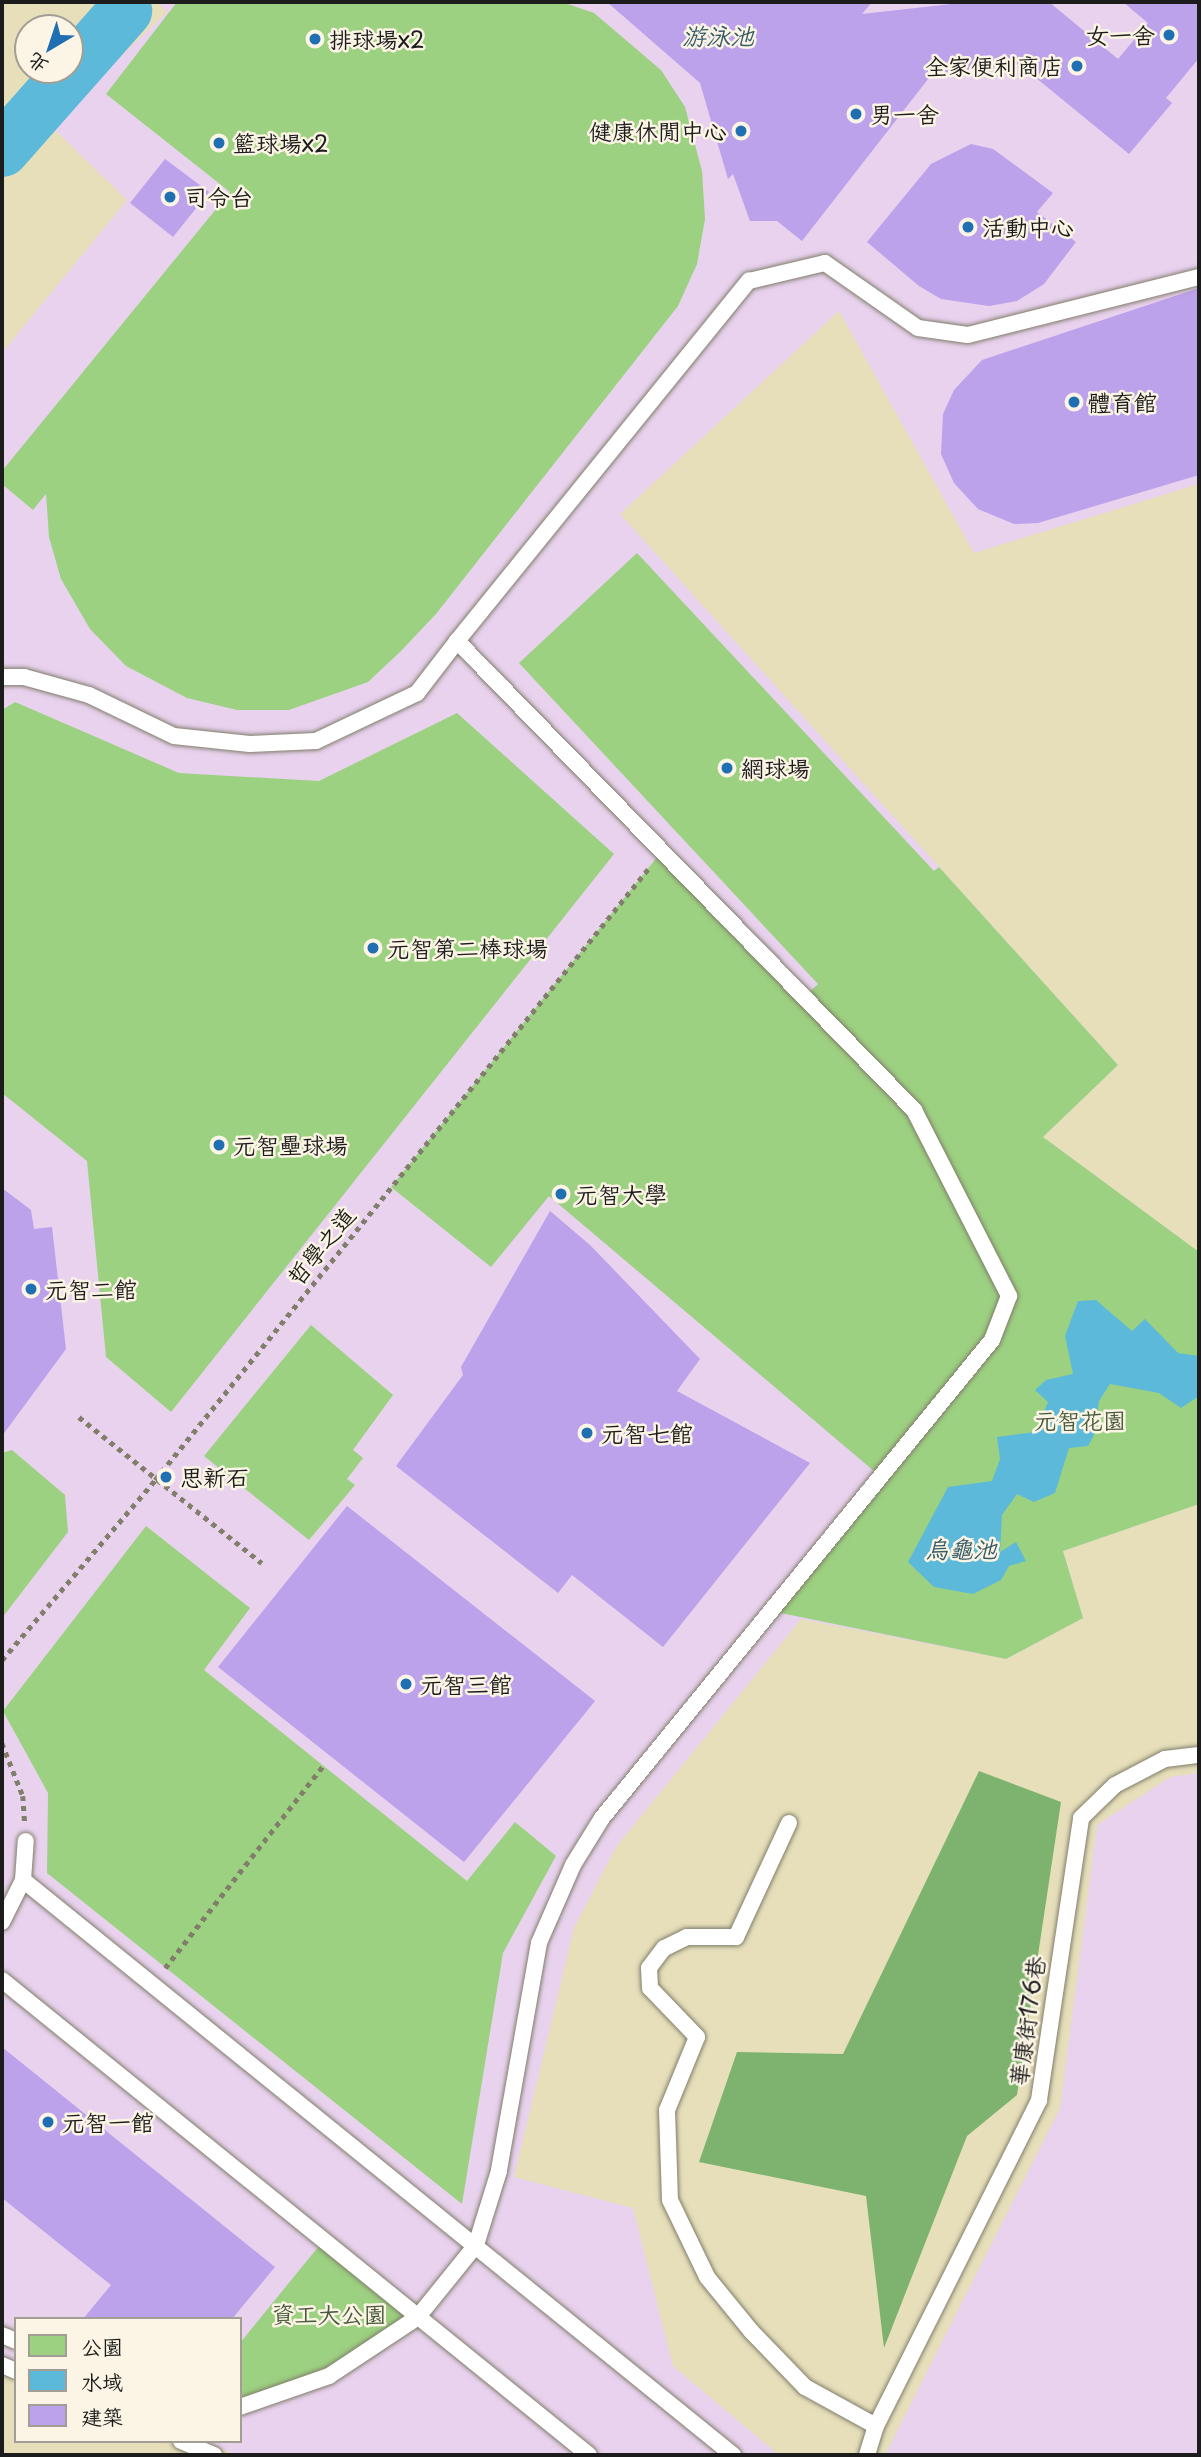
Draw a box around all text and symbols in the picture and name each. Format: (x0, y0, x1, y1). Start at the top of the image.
north arrow (14, 14, 84, 84)
place label: 女一舍 (1086, 21, 1155, 49)
water label: 游泳池 (682, 22, 754, 50)
place label: 排球場x2 (329, 25, 425, 53)
marker: 女一舍 (1161, 27, 1177, 43)
marker: 排球場x2 (307, 31, 323, 47)
text: 北 (21, 47, 53, 81)
place label: 全家便利商店 (925, 52, 1063, 80)
marker: 全家便利商店 (1069, 58, 1085, 74)
place label: 男一舍 (870, 100, 939, 128)
marker: 男一舍 (848, 106, 864, 122)
place label: 健康休閒中心 (589, 117, 727, 145)
marker: 健康休閒中心 (733, 123, 749, 139)
place label: 籃球場x2 (233, 129, 329, 157)
marker: 籃球場x2 (211, 135, 227, 151)
place label: 司令台 (184, 183, 253, 211)
marker: 司令台 (162, 189, 178, 205)
place label: 活動中心 (982, 213, 1074, 241)
marker: 活動中心 (960, 219, 976, 235)
place label: 體育館 (1088, 388, 1157, 416)
marker: 體育館 (1066, 394, 1082, 410)
place label: 網球場 (741, 754, 810, 782)
marker: 網球場 (719, 760, 735, 776)
place label: 元智第二棒球場 (387, 934, 548, 962)
marker: 元智第二棒球場 (365, 940, 381, 956)
place label: 元智壘球場 (233, 1131, 348, 1159)
marker: 元智壘球場 (211, 1137, 227, 1153)
place label: 元智大學 (575, 1180, 667, 1208)
marker: 元智大學 (553, 1186, 569, 1202)
street label: 哲學之道 (281, 1202, 361, 1290)
place label: 元智二館 (45, 1275, 137, 1303)
marker: 元智二館 (23, 1281, 39, 1297)
park label: 元智花園 (1034, 1406, 1126, 1434)
place label: 元智七館 (601, 1419, 693, 1447)
marker: 元智七館 (579, 1425, 595, 1441)
place label: 思新石 (180, 1463, 249, 1491)
marker: 思新石 (158, 1469, 174, 1485)
water label: 烏龜池 (925, 1535, 997, 1563)
place label: 元智三館 (420, 1670, 512, 1698)
marker: 元智三館 (398, 1676, 414, 1692)
street label: 華康街176巷 (1004, 1954, 1050, 2088)
place label: 元智一館 (62, 2108, 154, 2136)
marker: 元智一館 (40, 2114, 56, 2130)
park label: 資工大公園 (272, 2300, 386, 2328)
legend (14, 2317, 242, 2443)
text: 公園 (81, 2330, 123, 2362)
text: 水域 (81, 2365, 123, 2397)
text: 建築 (81, 2400, 123, 2432)

